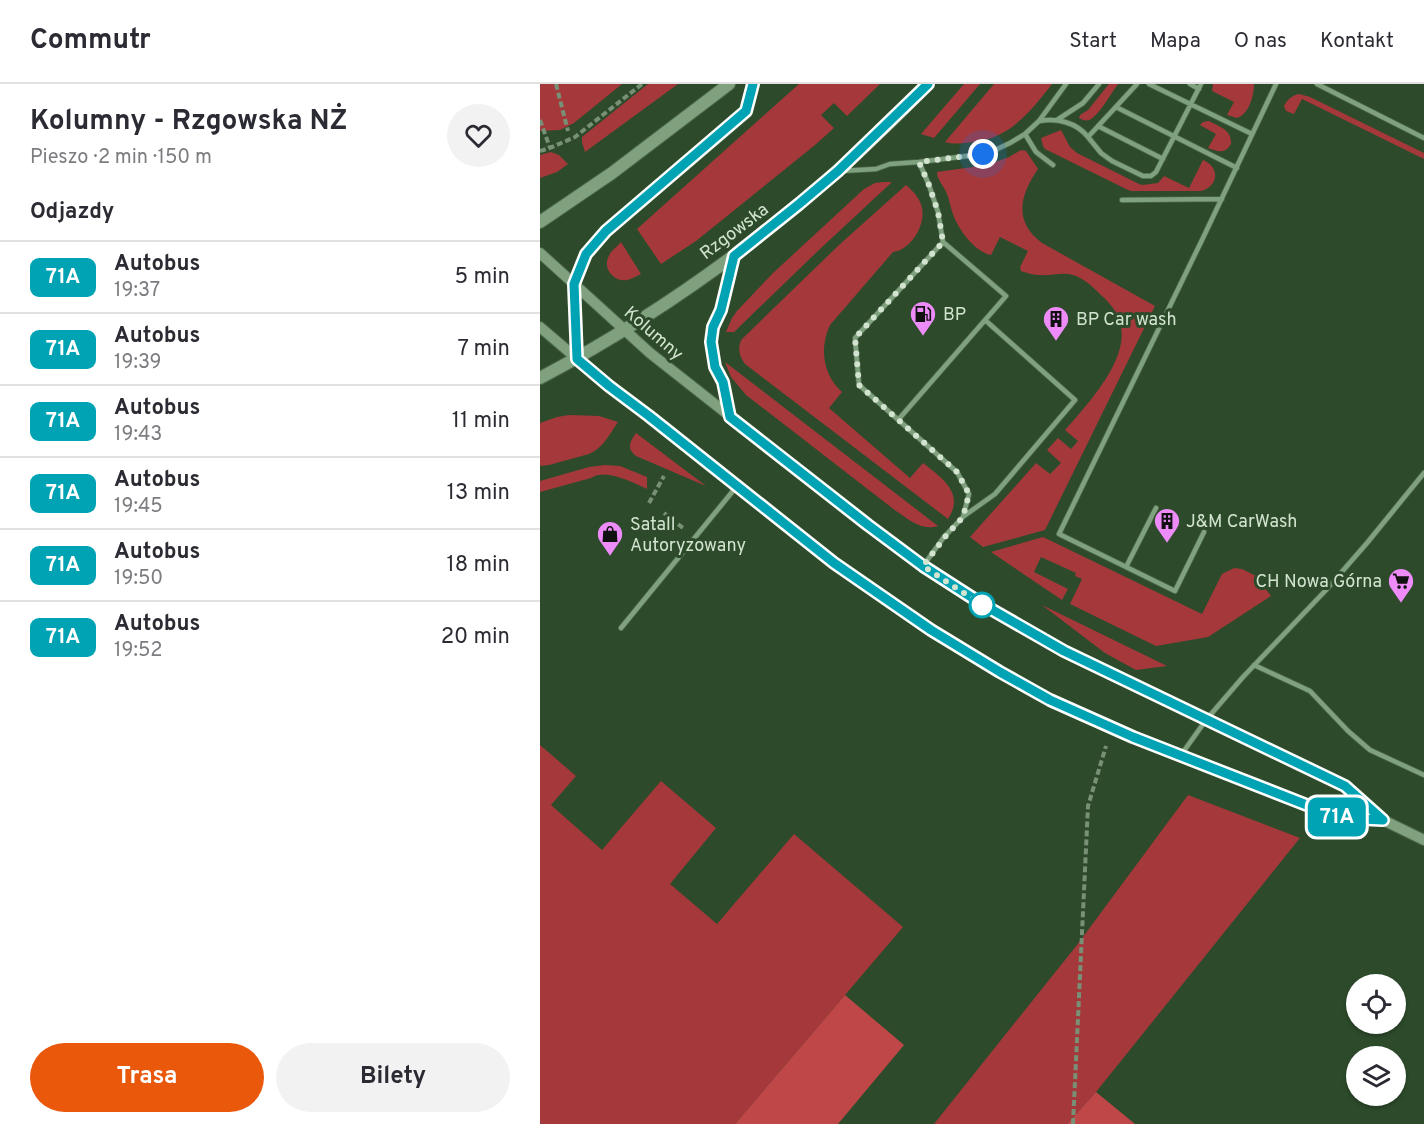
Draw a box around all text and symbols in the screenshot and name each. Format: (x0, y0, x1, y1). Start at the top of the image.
text: Commutr (30, 23, 151, 59)
text: Start (1069, 28, 1117, 55)
text: Mapa (1150, 28, 1201, 55)
text: O nas (1234, 28, 1287, 55)
text: Kontakt (1320, 28, 1394, 55)
text: Kolumny - Rzgowska NŻ (30, 104, 348, 140)
button: heart (447, 104, 510, 167)
your location (968, 139, 998, 169)
text: Pieszo · 2 min · 150 m (30, 145, 212, 171)
text: Odjazdy (30, 199, 114, 226)
street label: Rzgowska (696, 199, 774, 266)
text: Autobus (114, 251, 200, 278)
text: 71A (46, 264, 80, 291)
text: 5 min (455, 264, 510, 291)
text: 19:37 (114, 278, 160, 304)
fuel station icon: BP (908, 299, 938, 337)
street label: Kolumny (618, 302, 688, 366)
place label: BP (943, 304, 966, 327)
building icon: BP Car wash (1041, 304, 1071, 342)
place label: BP Car wash (1076, 309, 1177, 332)
text: Autobus (114, 323, 200, 350)
text: 71A (46, 336, 80, 363)
text: 7 min (458, 336, 510, 363)
text: 19:39 (114, 350, 161, 376)
text: Autobus (114, 395, 200, 422)
text: 71A (46, 408, 80, 435)
text: 11 min (452, 408, 510, 435)
text: 19:43 (114, 422, 162, 448)
text: Autobus (114, 467, 200, 494)
text: 71A (46, 480, 80, 507)
text: 13 min (447, 480, 510, 507)
text: 19:45 (114, 494, 163, 520)
building icon: J&M CarWash (1152, 506, 1182, 544)
place label: J&M CarWash (1186, 511, 1297, 534)
place label: Satall Autoryzowany (630, 514, 746, 558)
shop icon: Satall Autoryzowany (595, 519, 625, 557)
text: Autobus (114, 539, 200, 566)
text: 71A (46, 552, 80, 579)
text: 18 min (447, 552, 510, 579)
text: 19:50 (114, 566, 163, 592)
supermarket icon: CH Nowa Górna (1386, 566, 1416, 604)
place label: CH Nowa Górna (1256, 571, 1382, 594)
unlabelled marker (969, 592, 995, 618)
text: Autobus (114, 611, 200, 638)
text: 71A (46, 624, 80, 651)
text: 20 min (441, 624, 510, 651)
text: 19:52 (114, 638, 162, 664)
line badge: 71A (1302, 798, 1372, 836)
text: 71A (1320, 804, 1354, 831)
map controls (1346, 974, 1406, 1106)
button: locate (1346, 974, 1406, 1034)
button: Trasa (30, 1043, 264, 1112)
button: Bilety (276, 1043, 510, 1112)
button: layers (1346, 1046, 1406, 1106)

